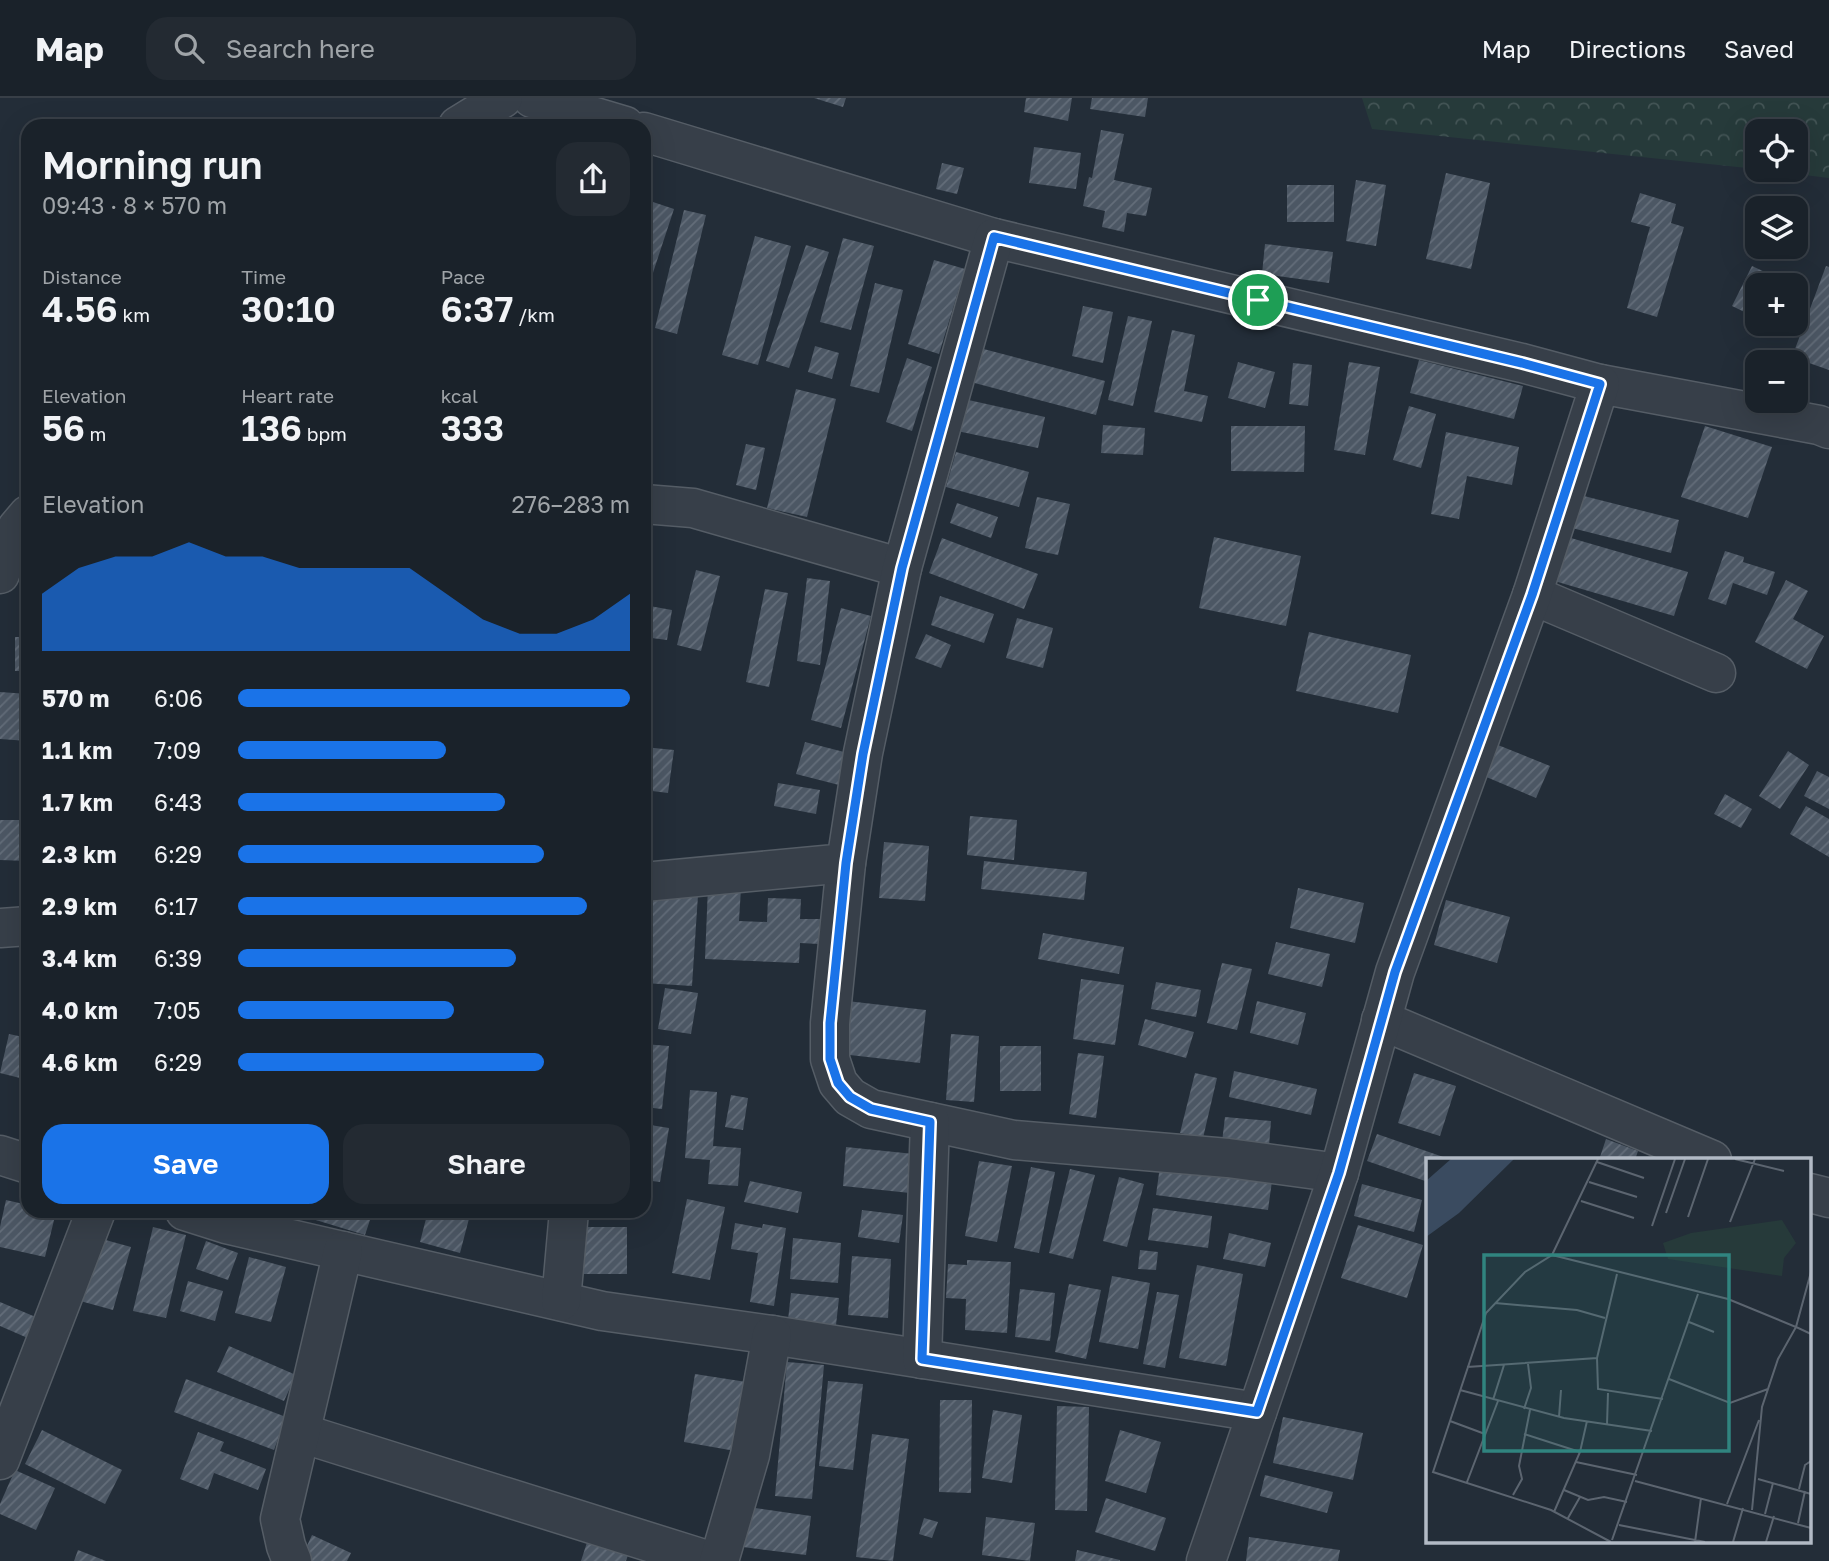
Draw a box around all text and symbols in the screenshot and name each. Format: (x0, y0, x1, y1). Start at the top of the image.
search box (146, 17, 636, 80)
text: Map (35, 29, 104, 68)
icon: search (170, 29, 208, 67)
text: Search here (226, 33, 375, 64)
text: Map (1482, 34, 1531, 63)
text: Directions (1569, 34, 1686, 63)
text: Saved (1724, 34, 1794, 63)
map controls (1745, 119, 1808, 413)
button: locate (1745, 119, 1808, 182)
text: Morning run (42, 142, 263, 187)
button: share (556, 142, 630, 216)
text: 09:43 · 8 × 570 m (42, 191, 227, 219)
button: layers (1745, 196, 1808, 259)
text: Distance (42, 265, 122, 288)
text: Time (241, 265, 286, 288)
text: Pace (441, 265, 485, 288)
pin (1228, 270, 1288, 330)
button: + (1745, 273, 1808, 336)
icon: arrive (1239, 281, 1277, 319)
text: 4.56 (42, 288, 118, 330)
text: 30:10 (241, 288, 336, 330)
text: 6:37 (441, 288, 513, 330)
text: km (118, 303, 150, 326)
text: /km (513, 303, 555, 326)
button: − (1745, 350, 1808, 413)
text: Elevation (42, 384, 127, 407)
text: Heart rate (241, 384, 334, 407)
text: kcal (441, 384, 478, 407)
text: 56 (42, 407, 85, 449)
text: 136 (241, 407, 302, 449)
text: 333 (441, 407, 504, 449)
text: m (85, 422, 106, 445)
text: bpm (302, 422, 347, 445)
text: Elevation (42, 490, 144, 518)
text: 276–283 m (511, 490, 630, 518)
text: 570 m (42, 684, 109, 712)
text: 6:06 (154, 684, 203, 712)
text: 1.1 km (42, 736, 112, 764)
text: 7:09 (154, 736, 201, 764)
text: 1.7 km (42, 788, 113, 816)
text: 6:43 (154, 788, 202, 816)
text: 2.3 km (42, 840, 117, 868)
text: 6:29 (154, 840, 202, 868)
text: 2.9 km (42, 892, 117, 920)
text: 6:17 (154, 892, 198, 920)
text: 3.4 km (42, 944, 117, 972)
text: 6:39 (154, 944, 202, 972)
text: 4.0 km (42, 996, 118, 1024)
text: 7:05 (154, 996, 201, 1024)
text: 4.6 km (42, 1048, 118, 1076)
text: 6:29 (154, 1048, 202, 1076)
button: Save (42, 1124, 329, 1204)
button: Share (343, 1124, 630, 1204)
inset map (1426, 1158, 1812, 1544)

